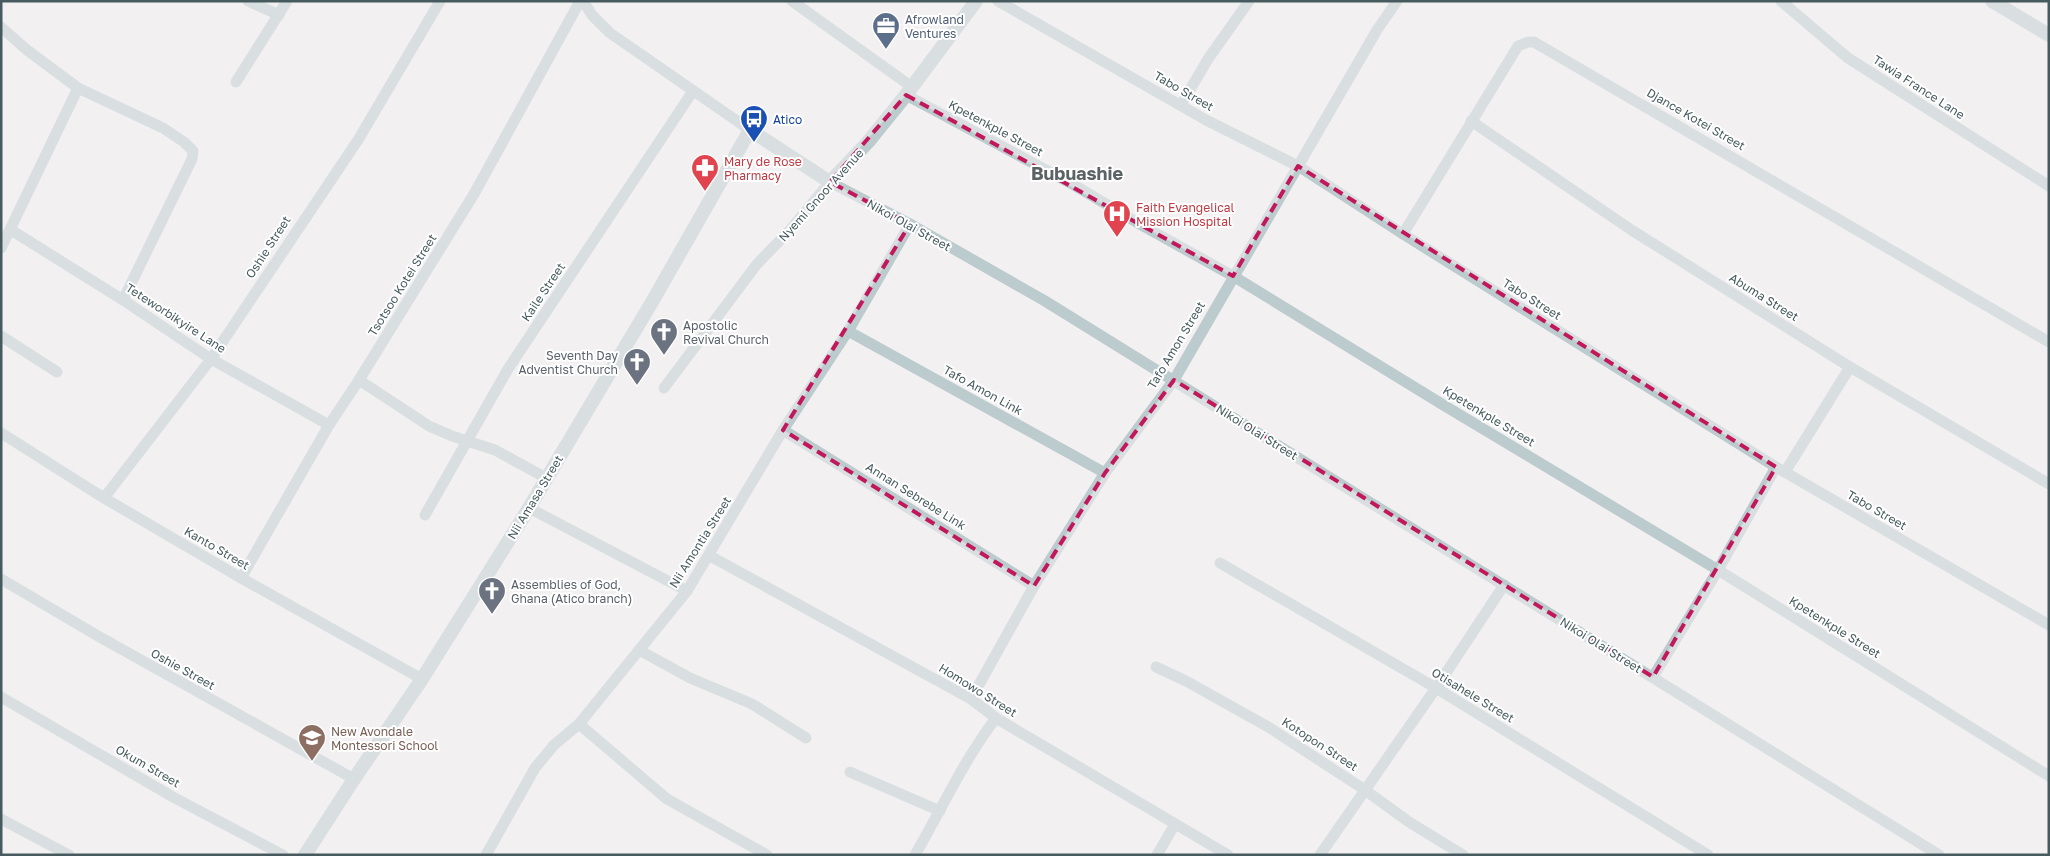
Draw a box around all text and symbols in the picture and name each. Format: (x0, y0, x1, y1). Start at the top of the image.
office icon: Afrowland Ventures (871, 11, 901, 50)
place label: Afrowland Ventures (905, 12, 964, 41)
street label: Tawia France Lane (1870, 52, 1968, 122)
street label: Tabo Street (1152, 68, 1217, 114)
street label: Djance Kotei Street (1644, 85, 1748, 153)
street label: Kpetenkple Street (946, 97, 1046, 159)
bus stop icon: Atico (739, 104, 769, 143)
place label: Atico (773, 112, 802, 127)
street label: Nyemi Gnoor Avenue (775, 145, 867, 244)
pharmacy icon: Mary de Rose Pharmacy (690, 153, 720, 192)
place label: Mary de Rose Pharmacy (724, 154, 802, 183)
district label: Bubuashie (1031, 162, 1123, 184)
street label: Nikoi Olai Street (864, 196, 954, 254)
hospital icon: Faith Evangelical Mission Hospital (1102, 199, 1132, 238)
place label: Faith Evangelical Mission Hospital (1136, 200, 1235, 229)
street label: Oshie Street (242, 213, 294, 281)
street label: Tsotsoo Kotei Street (364, 231, 440, 339)
street label: Kaile Street (518, 260, 568, 324)
street label: Abuma Street (1727, 270, 1801, 324)
street label: Tabo Street (1500, 275, 1564, 323)
street label: Teteworbikyire Lane (123, 280, 229, 356)
street label: Tafo Amon Street (1144, 298, 1208, 391)
church icon: Apostolic Revival Church (649, 317, 679, 356)
place label: Apostolic Revival Church (683, 318, 769, 347)
church icon: Seventh Day Adventist Church (622, 347, 652, 386)
place label: Seventh Day Adventist Church (519, 348, 618, 377)
street label: Tafo Amon Link (941, 362, 1025, 418)
street label: Kpetenkple Street (1440, 382, 1538, 450)
street label: Nikoi Olai Street (1213, 401, 1301, 463)
street label: Nii Amasa Street (504, 452, 566, 542)
street label: Annan Sebrebe Link (863, 459, 969, 533)
street label: Tabo Street (1845, 487, 1910, 533)
street label: Nii Amontia Street (666, 493, 734, 590)
street label: Kanto Street (182, 523, 252, 573)
church icon: Assemblies of God, Ghana (Atico branch) (477, 576, 507, 615)
place label: Assemblies of God, Ghana (Atico branch) (511, 577, 632, 606)
street label: Kpetenkple Street (1786, 593, 1884, 661)
street label: Nikoi Olai Street (1557, 614, 1645, 676)
street label: Oshie Street (148, 645, 218, 693)
street label: Homowo Street (936, 660, 1020, 720)
street label: Otisahele Street (1429, 664, 1517, 726)
street label: Kotopon Street (1279, 714, 1361, 774)
school or university icon: New Avondale Montessori School (297, 723, 327, 762)
place label: New Avondale Montessori School (331, 724, 438, 753)
street label: Okum Street (113, 741, 183, 791)

